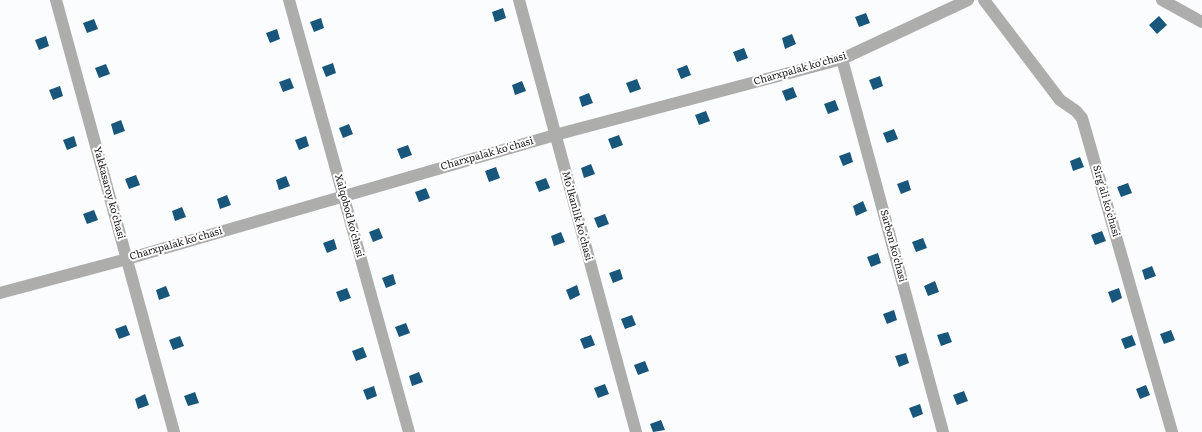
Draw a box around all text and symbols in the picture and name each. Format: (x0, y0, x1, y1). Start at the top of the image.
street label: Charxpalak ko'chasi (752, 50, 848, 88)
street label: Charxpalak ko'chasi (439, 135, 535, 173)
street label: Yakkasaroy ko'chasi (91, 145, 127, 241)
street label: Sirg'ali ko'chasi (1090, 164, 1122, 238)
street label: Mo'lkanlik ko'chasi (559, 170, 595, 262)
street label: Xalqobod ko'chasi (332, 173, 366, 259)
street label: Sarbon ko'chasi (878, 209, 908, 283)
street label: Charxpalak ko'chasi (128, 225, 224, 263)

